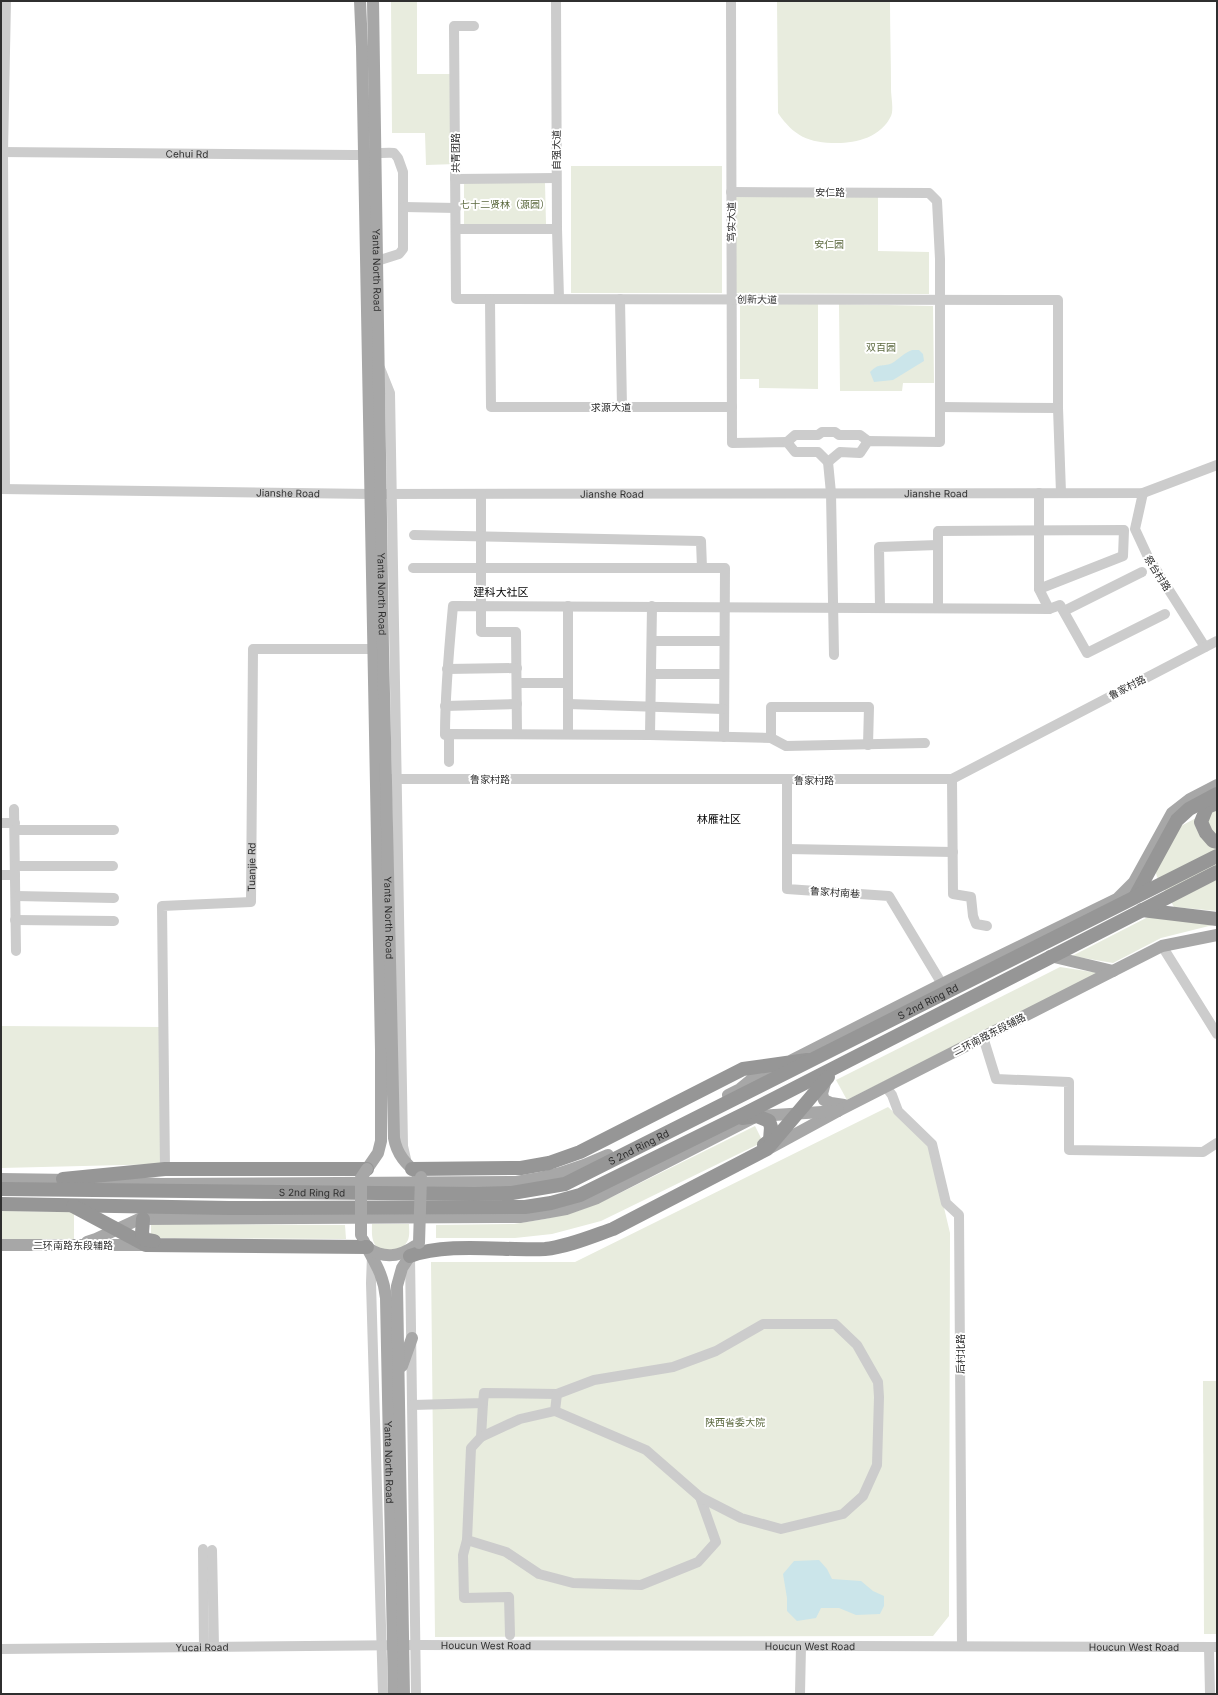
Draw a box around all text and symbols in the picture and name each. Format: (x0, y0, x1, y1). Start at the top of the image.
street label: 自强大道 (550, 130, 562, 170)
street label: 共青团路 (449, 133, 461, 173)
street label: Cehui Rd (166, 147, 208, 160)
street label: 安仁路 (815, 186, 845, 198)
park label: 七十二贤林（源园） (460, 198, 550, 210)
street label: 笃实大道 (725, 202, 737, 242)
street label: Yanta North Road (371, 228, 384, 312)
park label: 安仁园 (814, 238, 844, 250)
street label: 创新大道 (737, 293, 777, 305)
park label: 双百园 (866, 341, 896, 353)
street label: 求源大道 (591, 401, 631, 413)
street label: Jianshe Road (256, 486, 320, 499)
street label: Jianshe Road (904, 487, 968, 499)
street label: Jianshe Road (580, 488, 644, 500)
street label: Yanta North Road (376, 552, 389, 636)
street label: 祭台村路 (1142, 553, 1174, 593)
district label: 建科大社区 (474, 585, 529, 599)
street label: 鲁家村路 (1106, 673, 1148, 701)
street label: 鲁家村路 (470, 773, 510, 785)
street label: 鲁家村路 (794, 774, 834, 786)
district label: 林雁社区 (697, 812, 741, 826)
street label: Tuanjie Rd (245, 843, 257, 892)
street label: Yanta North Road (382, 876, 396, 959)
street label: 鲁家村南巷 (810, 884, 860, 900)
street label: S 2nd Ring Rd (896, 981, 960, 1022)
street label: 二环南路东段辅路 (951, 1010, 1027, 1058)
street label: S 2nd Ring Rd (606, 1127, 671, 1167)
street label: S 2nd Ring Rd (279, 1186, 345, 1199)
street label: 二环南路东段辅路 (33, 1239, 113, 1251)
street label: 后村北路 (954, 1334, 966, 1374)
park label: 陕西省委大院 (705, 1416, 765, 1428)
street label: Yanta North Road (382, 1420, 396, 1504)
street label: Houcun West Road (441, 1639, 531, 1651)
street label: Houcun West Road (765, 1640, 855, 1652)
street label: Yucai Road (175, 1641, 229, 1653)
street label: Houcun West Road (1089, 1641, 1179, 1653)

